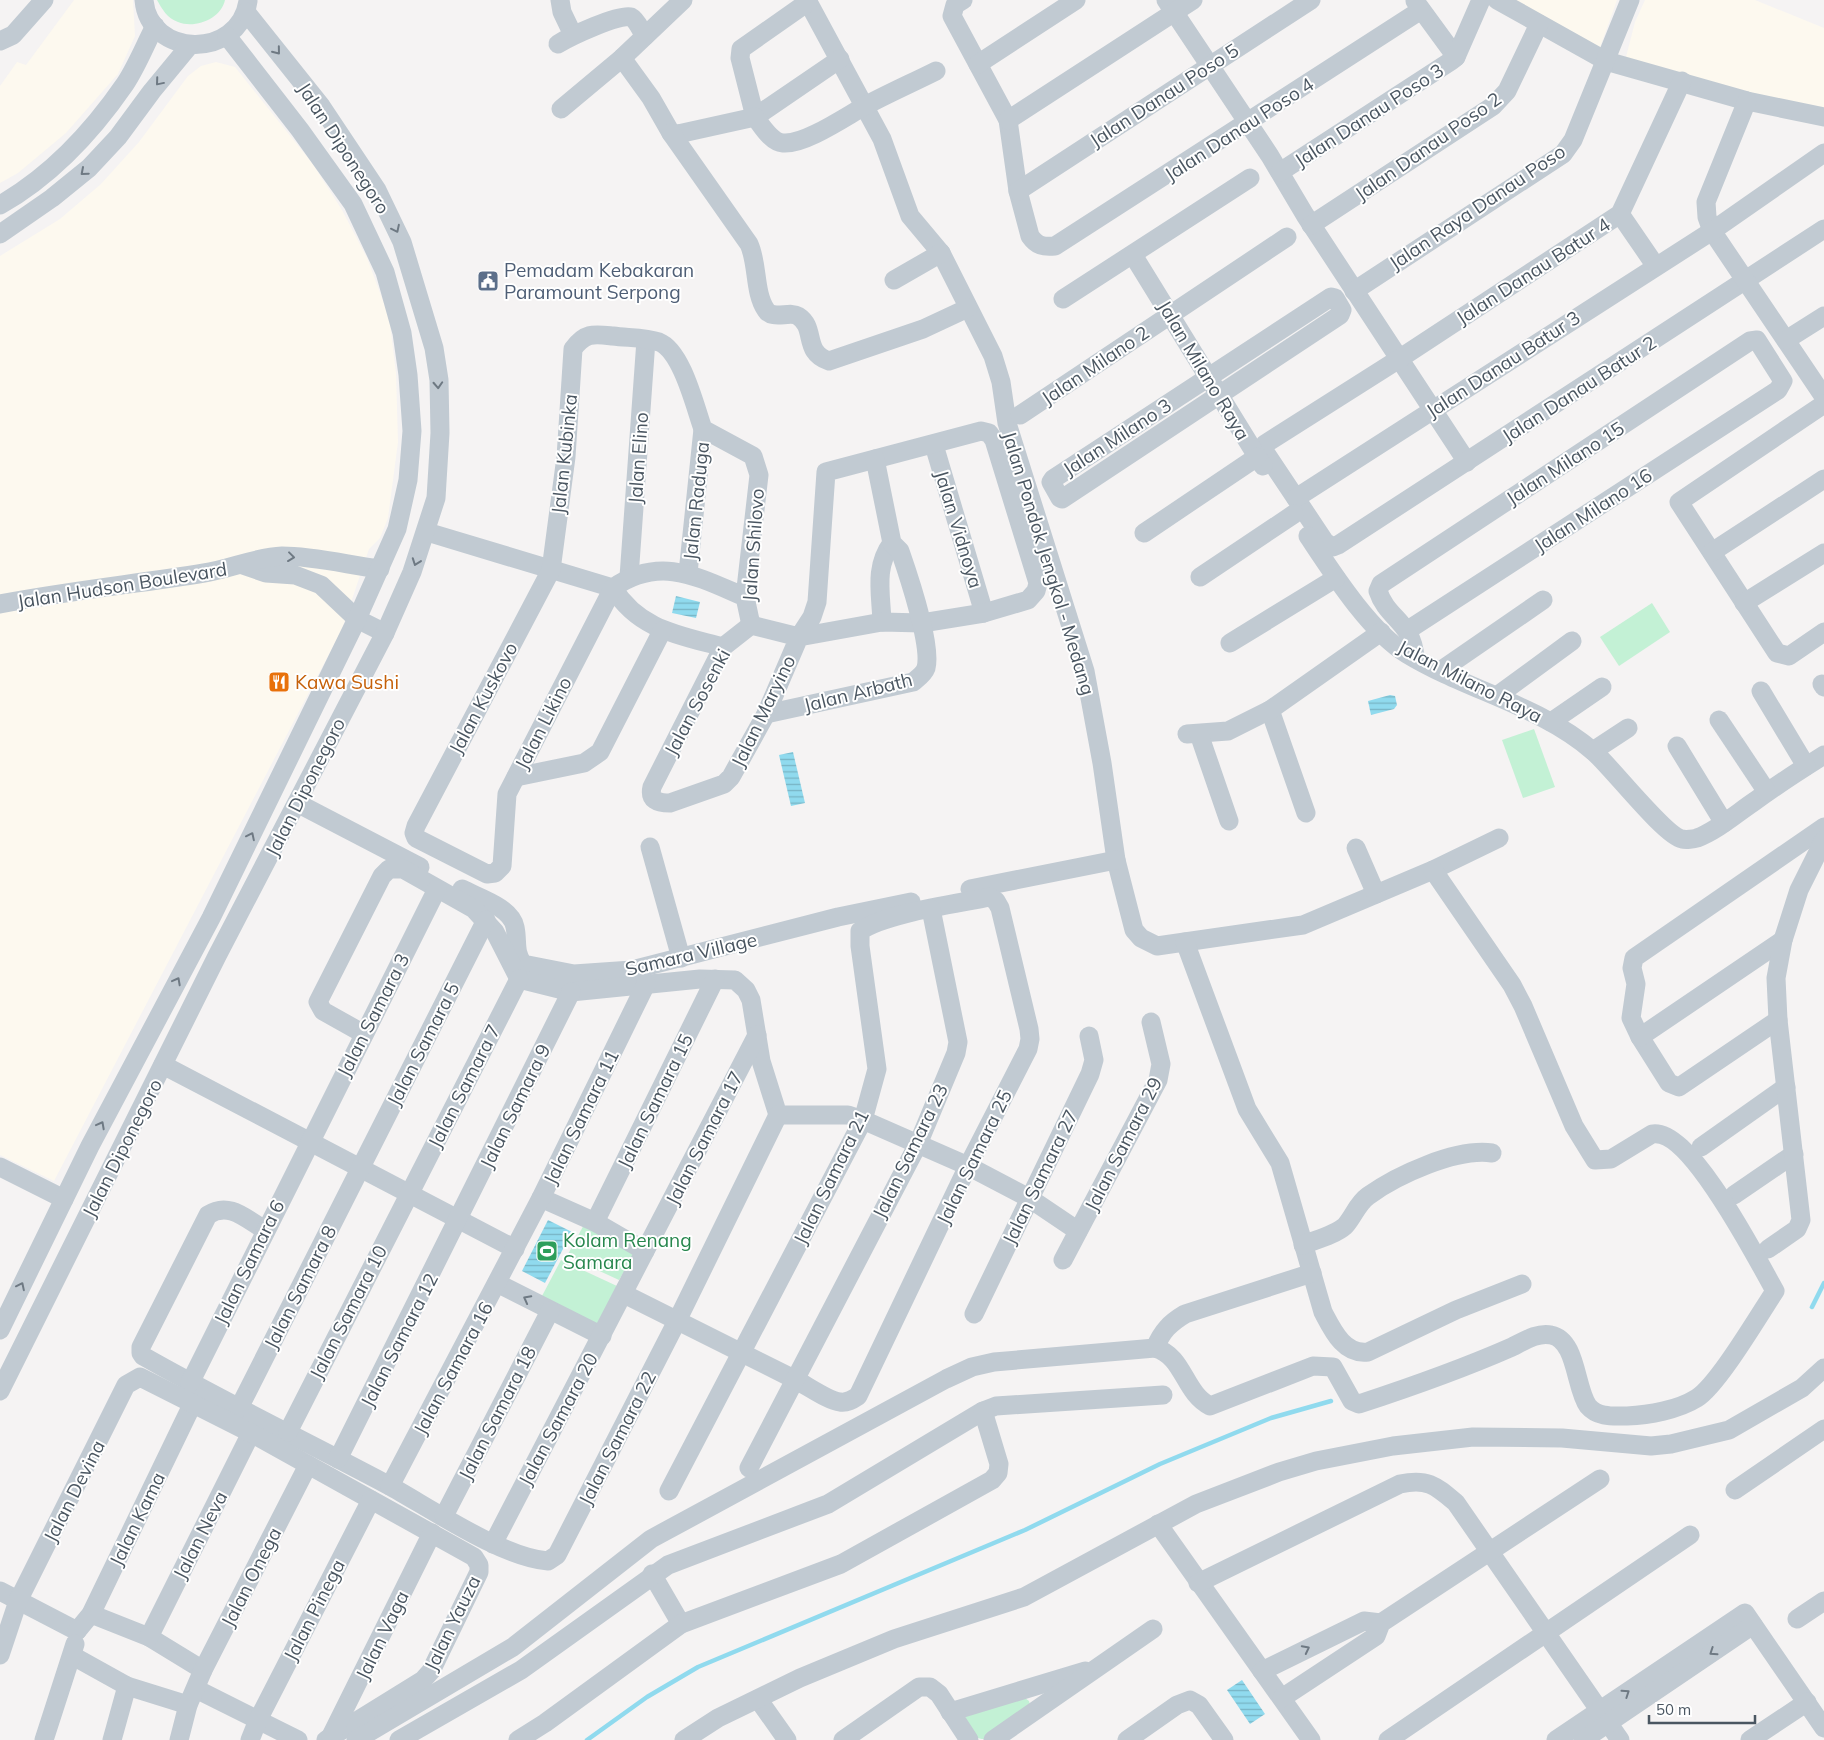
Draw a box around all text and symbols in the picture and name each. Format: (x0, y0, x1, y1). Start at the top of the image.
street label: Jalan Danau Poso 5 (1085, 38, 1243, 152)
one-way arrow (271, 45, 280, 54)
street label: Jalan Danau Poso 3 (1290, 58, 1448, 172)
street label: Jalan Danau Poso 4 (1160, 72, 1318, 186)
one-way arrow (156, 77, 165, 86)
street label: Jalan Diponegoro (293, 78, 395, 218)
street label: Jalan Danau Poso 2 (1350, 87, 1506, 205)
street label: Jalan Raya Danau Poso (1384, 139, 1570, 275)
one-way arrow (81, 166, 90, 174)
street label: Jalan Danau Batur 4 (1451, 212, 1615, 330)
one-way arrow (389, 224, 400, 233)
place label: Pemadam Kebakaran Paramount Serpong (504, 258, 694, 304)
public building icon: Pemadam Kebakaran Paramount Serpong (476, 269, 500, 293)
street label: Jalan Milano Raya (1153, 296, 1255, 444)
street label: Jalan Danau Batur 3 (1421, 305, 1585, 423)
street label: Jalan Milano 2 (1037, 320, 1153, 410)
street label: Jalan Danau Batur 2 (1497, 330, 1661, 448)
one-way arrow (433, 381, 444, 389)
street label: Jalan Kubinka (546, 393, 582, 515)
street label: Jalan Milano 3 (1058, 393, 1176, 481)
street label: Jalan Elino (623, 411, 653, 505)
street label: Jalan Milano 15 (1501, 416, 1629, 510)
street label: Jalan Pondok Jengkol - Medang (997, 428, 1101, 698)
street label: Jalan Raduga (678, 440, 714, 562)
street label: Jalan Milano 16 (1529, 463, 1657, 557)
street label: Jalan Vidnoya (930, 467, 988, 591)
street label: Jalan Shilovo (737, 488, 769, 602)
one-way arrow (287, 551, 295, 562)
street label: Jalan Hudson Boulevard (15, 557, 229, 613)
one-way arrow (412, 557, 422, 565)
street label: Jalan Milano Raya (1394, 634, 1546, 728)
street label: Jalan Kuskovo (444, 638, 522, 758)
street label: Jalan Sosenki (659, 644, 735, 760)
street label: Jalan Maryino (726, 651, 800, 771)
street label: Jalan Arbath (801, 667, 915, 717)
restaurant icon: Kawa Sushi (267, 670, 291, 694)
place label: Kawa Sushi (295, 670, 399, 694)
street label: Jalan Likino (509, 673, 577, 773)
street label: Jalan Diponegoro (260, 714, 350, 860)
one-way arrow (245, 833, 255, 842)
street label: Samara Village (623, 927, 759, 981)
street label: Jalan Samara 3 (332, 949, 414, 1081)
one-way arrow (171, 977, 181, 986)
street label: Jalan Samara 5 (382, 978, 464, 1110)
street label: Jalan Samara 7 (423, 1020, 505, 1152)
street label: Jalan Samara 15 (612, 1030, 698, 1172)
street label: Jalan Samara 9 (475, 1040, 555, 1172)
street label: Jalan Samara 11 (538, 1046, 624, 1188)
street label: Jalan Samara 17 (660, 1067, 748, 1209)
street label: Jalan Samara 29 (1079, 1073, 1167, 1215)
street label: Jalan Diponegoro (77, 1075, 167, 1221)
street label: Jalan Samara 23 (867, 1080, 953, 1222)
street label: Jalan Samara 25 (931, 1086, 1017, 1228)
street label: Jalan Samara 21 (788, 1106, 874, 1248)
street label: Jalan Samara 27 (997, 1106, 1083, 1248)
one-way arrow (95, 1121, 105, 1130)
street label: Jalan Samara 6 (209, 1196, 289, 1328)
street label: Jalan Samara 8 (259, 1221, 341, 1353)
place label: Kolam Renang Samara (563, 1228, 692, 1274)
sports icon: Kolam Renang Samara (535, 1239, 559, 1263)
street label: Jalan Samara 10 (304, 1241, 392, 1383)
street label: Jalan Samara 12 (355, 1269, 443, 1411)
one-way arrow (15, 1282, 26, 1291)
one-way arrow (523, 1295, 532, 1305)
street label: Jalan Samara 16 (408, 1297, 498, 1439)
street label: Jalan Samara 18 (453, 1342, 541, 1484)
street label: Jalan Samara 20 (513, 1348, 603, 1490)
street label: Jalan Samara 22 (573, 1367, 661, 1509)
street label: Jalan Devina (38, 1436, 110, 1546)
street label: Jalan Kama (104, 1468, 170, 1570)
street label: Jalan Neva (168, 1487, 232, 1583)
street label: Jalan Onega (216, 1523, 286, 1631)
street label: Jalan Pinega (278, 1555, 350, 1665)
street label: Jalan Yauza (419, 1571, 485, 1675)
street label: Jalan Vaga (350, 1587, 414, 1683)
one-way arrow (1301, 1645, 1310, 1656)
one-way arrow (1709, 1646, 1719, 1655)
one-way arrow (1620, 1690, 1629, 1699)
scale bar (1649, 1692, 1755, 1724)
text: 50 m (1656, 1700, 1691, 1719)

